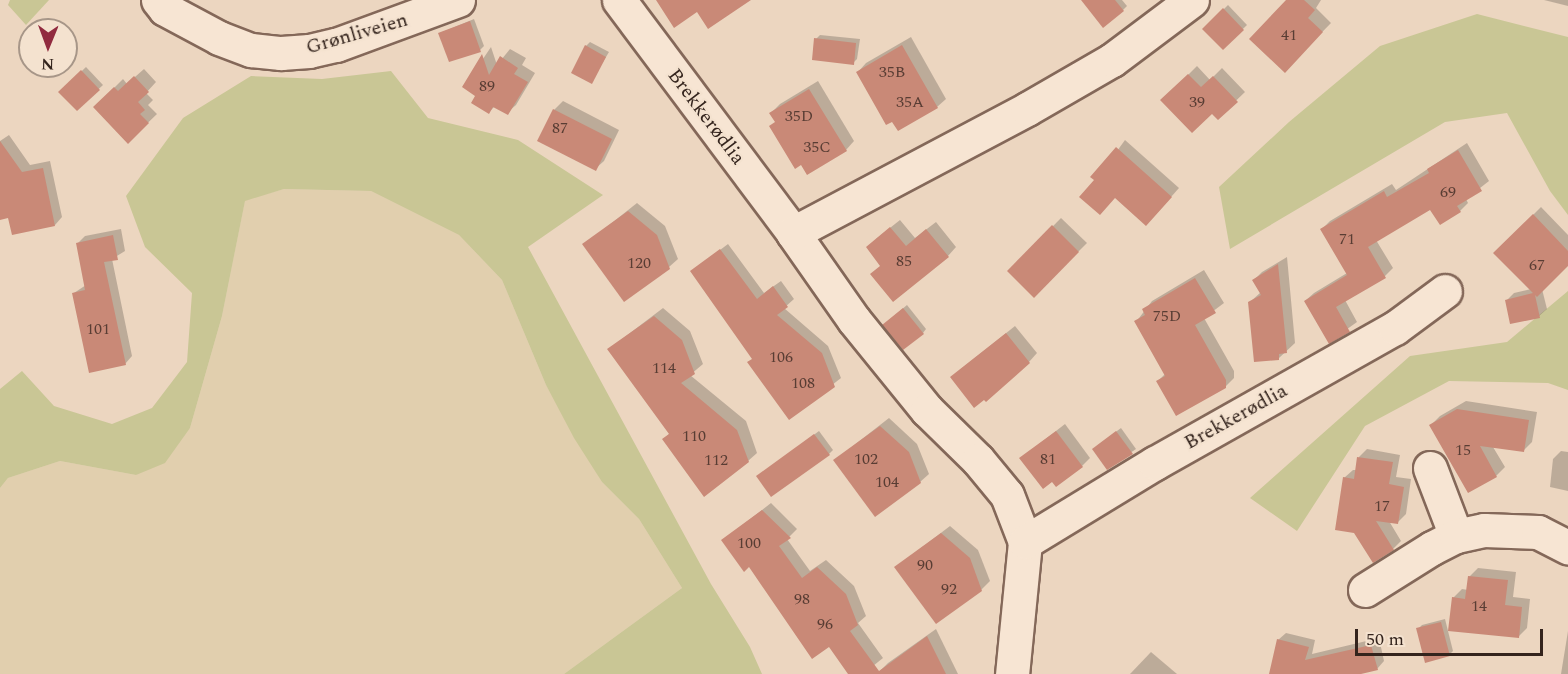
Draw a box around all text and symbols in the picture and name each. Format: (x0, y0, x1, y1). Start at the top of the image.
street label: Grønliveien (303, 8, 411, 60)
north arrow (18, 18, 78, 78)
house number: 41 (1281, 25, 1297, 45)
text: N (41, 52, 54, 76)
house number: 35B (879, 62, 905, 82)
street label: Brekkerødlia (662, 64, 750, 170)
house number: 89 (479, 76, 495, 96)
house number: 35A (896, 92, 924, 112)
house number: 39 (1189, 92, 1205, 112)
house number: 35D (785, 106, 813, 126)
house number: 87 (552, 118, 568, 138)
house number: 35C (803, 137, 831, 157)
house number: 69 (1440, 182, 1456, 202)
house number: 71 (1339, 229, 1355, 249)
house number: 85 (896, 251, 912, 271)
house number: 120 (627, 253, 651, 273)
house number: 67 (1529, 255, 1545, 275)
house number: 75D (1153, 306, 1181, 326)
house number: 101 (86, 319, 110, 339)
house number: 106 (769, 347, 793, 367)
house number: 114 (652, 358, 676, 378)
house number: 108 (791, 373, 815, 393)
street label: Brekkerødlia (1180, 379, 1292, 455)
house number: 110 (682, 426, 706, 446)
house number: 15 (1455, 440, 1471, 460)
house number: 102 (854, 449, 878, 469)
house number: 81 (1040, 449, 1056, 469)
house number: 112 (704, 450, 728, 470)
house number: 104 (875, 472, 899, 492)
house number: 17 (1374, 496, 1390, 516)
house number: 100 (737, 533, 761, 553)
house number: 90 (917, 555, 933, 575)
house number: 92 (941, 579, 957, 599)
house number: 98 (794, 589, 810, 609)
house number: 14 (1471, 596, 1487, 616)
house number: 96 (817, 614, 833, 634)
scale bar (1358, 617, 1546, 655)
text: 50 m (1366, 626, 1404, 653)

